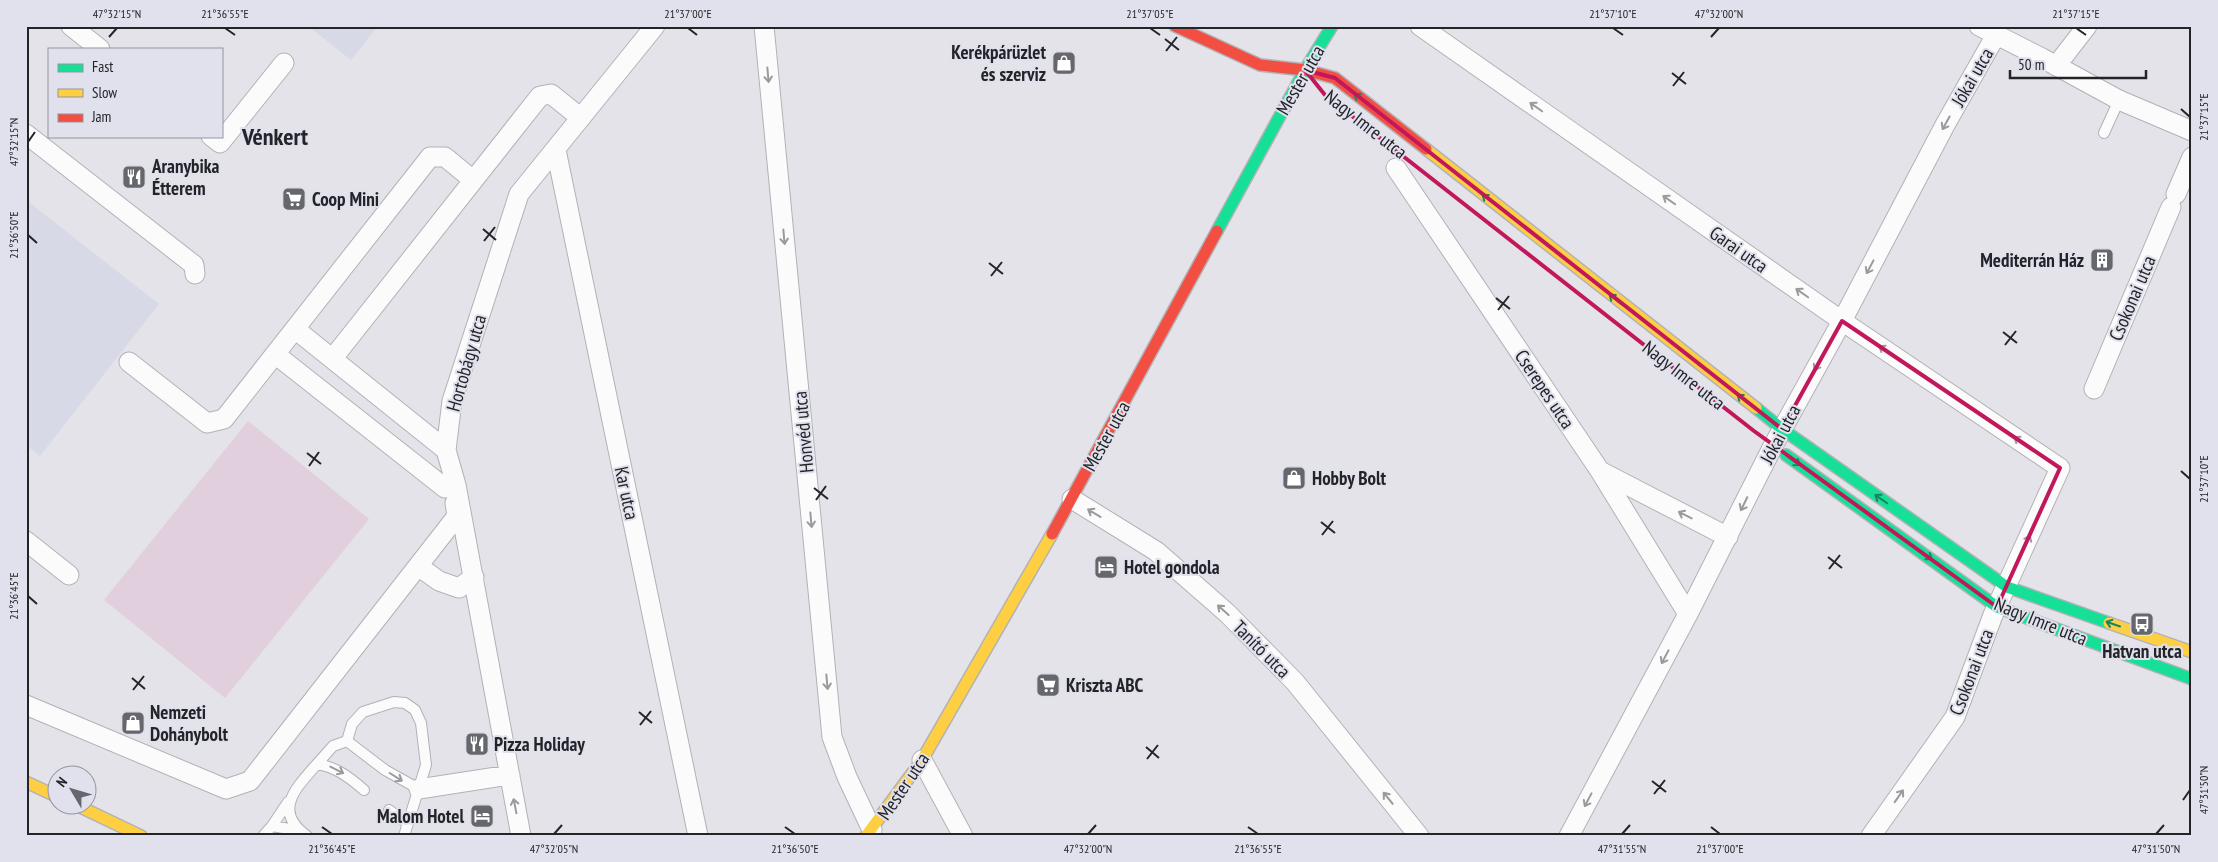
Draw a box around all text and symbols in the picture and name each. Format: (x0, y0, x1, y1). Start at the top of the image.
text: 47°32'15"N (93, 6, 141, 21)
text: 21°36'55"E (201, 6, 249, 21)
text: 21°37'00"E (664, 6, 712, 21)
text: 21°37'05"E (1126, 6, 1174, 21)
text: 21°37'10"E (1589, 6, 1637, 21)
text: 47°32'00"N (1695, 6, 1743, 21)
text: 21°37'15"E (2052, 6, 2100, 21)
place label: Kerékpárüzlet és szerviz (951, 40, 1046, 86)
street label: Mester utca (1271, 41, 1329, 119)
street label: Jókai utca (1945, 43, 1998, 111)
legend (48, 48, 222, 138)
scale bar (2010, 48, 2147, 80)
shop icon: Kerékpárüzlet és szerviz (1051, 50, 1077, 76)
text: 50 m (2018, 55, 2044, 74)
text: Fast (92, 57, 113, 76)
one-way arrow (763, 66, 773, 82)
text: Slow (92, 83, 117, 102)
street label: Nagy Imre utca (1320, 84, 1412, 164)
one-way arrow (1353, 93, 1367, 103)
text: 21°37'15"E (2196, 93, 2211, 141)
one-way arrow (1529, 102, 1543, 112)
text: Jam (91, 107, 111, 126)
one-way arrow (1941, 115, 1950, 130)
text: 47°32'15"N (6, 118, 21, 166)
district label: Vénkert (241, 121, 308, 152)
place label: Aranybika Étterem (151, 154, 220, 200)
restaurant icon: Aranybika Étterem (121, 164, 147, 190)
supermarket icon: Coop Mini (281, 186, 307, 212)
place label: Coop Mini (312, 187, 379, 211)
one-way arrow (1482, 193, 1495, 204)
one-way arrow (1662, 195, 1676, 205)
text: 21°36'50"E (6, 211, 21, 259)
street label: Garai utca (1705, 220, 1773, 278)
one-way arrow (779, 228, 789, 244)
building icon: Mediterrán Ház (2089, 247, 2115, 273)
place label: Mediterrán Ház (1980, 248, 2084, 272)
street label: Csokonai utca (2103, 252, 2161, 344)
one-way arrow (1865, 259, 1875, 274)
one-way arrow (1795, 288, 1809, 298)
one-way arrow (1609, 294, 1622, 305)
street label: Hortobágy utca (441, 312, 491, 414)
street label: Nagy Imre utca (1638, 335, 1730, 415)
street label: Cserepes utca (1510, 345, 1580, 433)
one-way arrow (1878, 345, 1892, 355)
one-way arrow (1813, 356, 1822, 371)
street label: Honvéd utca (787, 390, 819, 474)
one-way arrow (1737, 394, 1750, 405)
street label: Mester utca (1077, 397, 1135, 475)
street label: Jókai utca (1754, 400, 1806, 469)
one-way arrow (2013, 435, 2027, 445)
one-way arrow (1787, 455, 1800, 466)
text: 21°37'10"E (2196, 455, 2211, 503)
street label: Kar utca (610, 464, 644, 522)
shop icon: Hobby Bolt (1281, 465, 1307, 491)
place label: Hobby Bolt (1312, 466, 1387, 490)
one-way arrow (1874, 494, 1888, 504)
one-way arrow (1739, 496, 1748, 511)
one-way arrow (1087, 507, 1101, 518)
one-way arrow (1677, 510, 1692, 520)
one-way arrow (806, 512, 816, 528)
one-way arrow (2022, 535, 2032, 550)
one-way arrow (1919, 550, 1932, 561)
hotel icon: Hotel gondola (1093, 554, 1119, 580)
place label: Hotel gondola (1124, 555, 1220, 579)
text: 21°36'45"E (6, 572, 21, 620)
street label: Nagy Imre utca (1991, 591, 2091, 651)
one-way arrow (1217, 604, 1230, 616)
bus stop icon: Hatvan utca (2129, 611, 2155, 637)
street label: Tanító utca (1228, 615, 1296, 683)
one-way arrow (2106, 619, 2121, 628)
street label: Csokonai utca (1944, 626, 1998, 718)
place label: Hatvan utca (2102, 639, 2182, 663)
one-way arrow (1660, 649, 1669, 664)
supermarket icon: Kriszta ABC (1035, 672, 1061, 698)
place label: Kriszta ABC (1066, 673, 1144, 697)
one-way arrow (822, 674, 831, 690)
place label: Nemzeti Dohánybolt (150, 700, 229, 746)
shop icon: Nemzeti Dohánybolt (120, 710, 146, 736)
restaurant icon: Pizza Holiday (464, 731, 490, 757)
place label: Pizza Holiday (494, 732, 585, 756)
street label: Mester utca (872, 748, 934, 824)
north arrow (48, 764, 98, 814)
one-way arrow (329, 765, 344, 775)
text: 47°31'50"N (2196, 766, 2211, 814)
text: N (52, 773, 71, 791)
one-way arrow (388, 773, 402, 783)
one-way arrow (1894, 789, 1904, 803)
one-way arrow (1383, 792, 1394, 805)
one-way arrow (1583, 792, 1592, 807)
one-way arrow (510, 798, 520, 814)
hotel icon: Malom Hotel (469, 803, 495, 829)
place label: Malom Hotel (377, 804, 464, 828)
text: 21°36'45"E (308, 841, 356, 856)
text: 47°32'05"N (530, 841, 578, 856)
text: 21°36'50"E (771, 841, 819, 856)
text: 47°32'00"N (1064, 841, 1112, 856)
text: 21°36'55"E (1234, 841, 1282, 856)
text: 47°31'55"N (1598, 841, 1646, 856)
text: 21°37'00"E (1696, 841, 1744, 856)
text: 47°31'50"N (2132, 841, 2180, 856)

